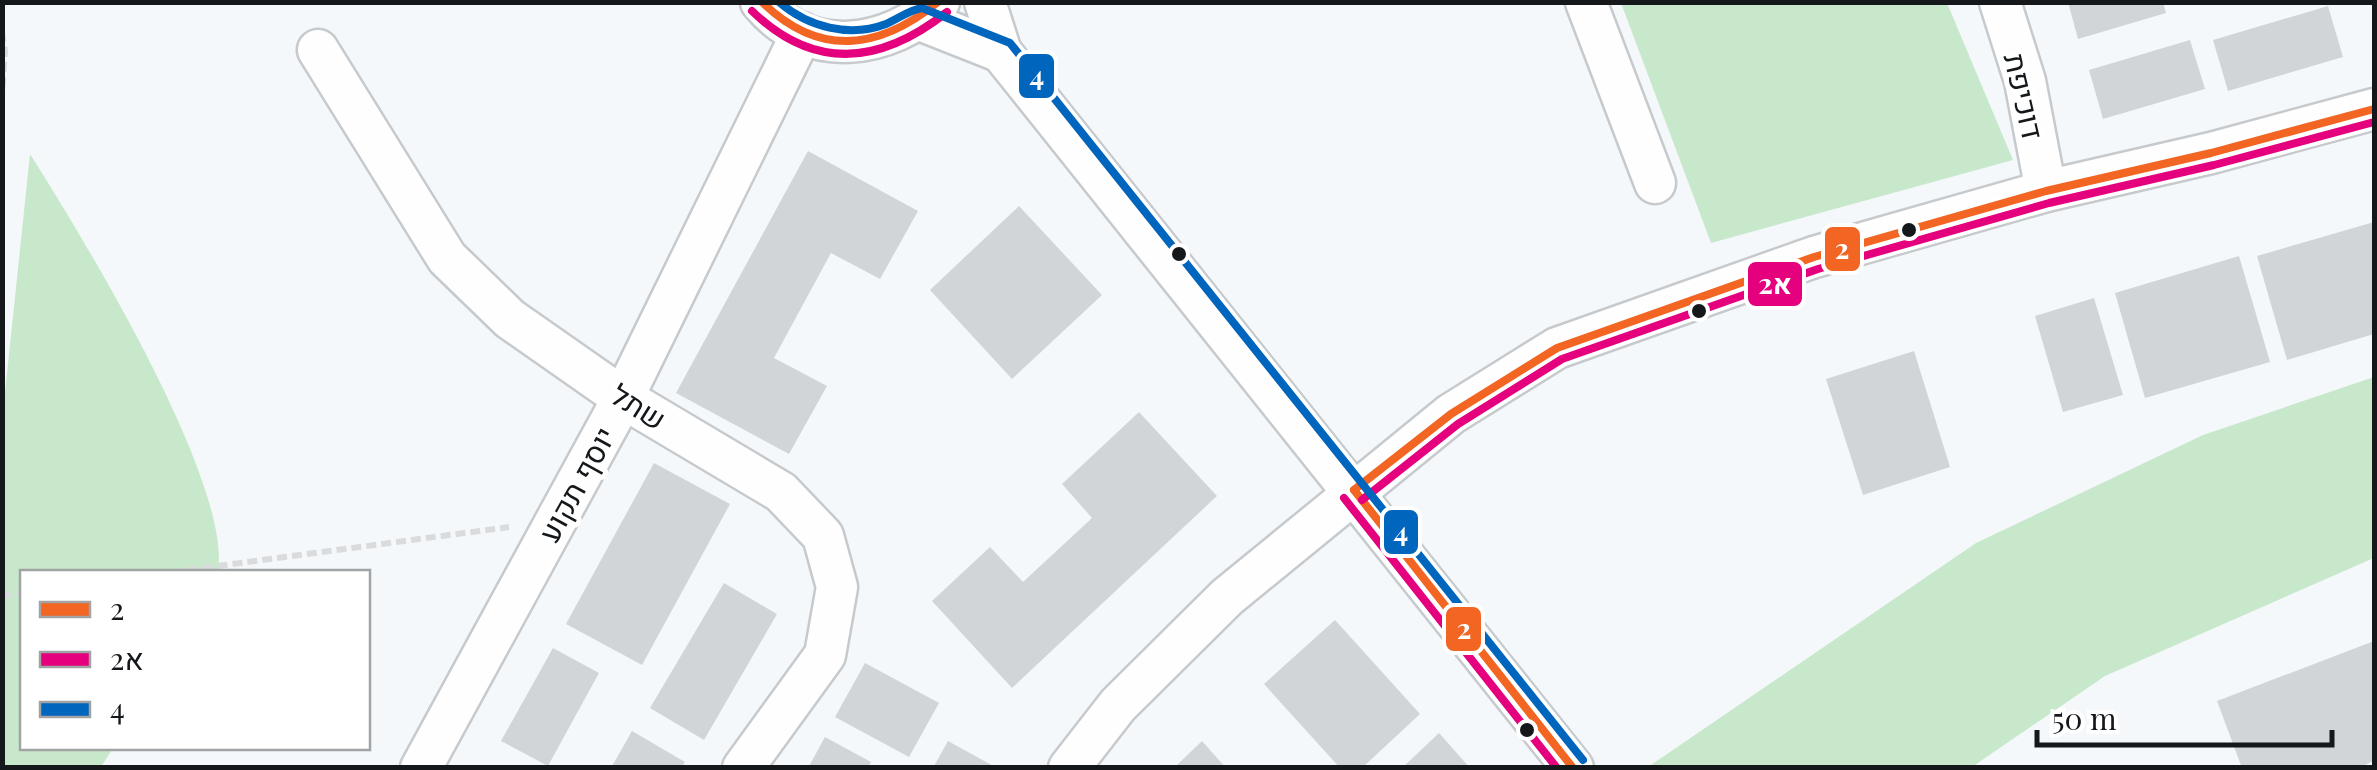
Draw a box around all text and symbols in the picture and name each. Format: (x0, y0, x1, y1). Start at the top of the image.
street label: דוכיפת (1996, 49, 2054, 143)
line badge: 4 (1017, 52, 1056, 100)
text: 4 (1030, 56, 1044, 93)
unlabelled marker (1899, 220, 1919, 240)
line badge: 2 (1823, 225, 1862, 273)
text: 2 (1835, 229, 1849, 266)
unlabelled marker (1169, 244, 1189, 264)
line badge: 2א (1746, 260, 1804, 308)
text: 2א (1758, 264, 1792, 301)
unlabelled marker (1689, 301, 1709, 321)
street label: שתל (604, 374, 674, 438)
street label: יוסף תקוע (528, 419, 624, 549)
line badge: 4 (1382, 508, 1420, 556)
text: 4 (1394, 512, 1408, 549)
legend (20, 570, 370, 750)
text: 2 (110, 588, 124, 628)
line badge: 2 (1444, 605, 1483, 653)
text: 2 (1457, 609, 1471, 646)
text: 2א (110, 638, 144, 678)
scale bar (2037, 685, 2332, 747)
text: 4 (110, 688, 125, 728)
text: 50 m (2052, 698, 2117, 738)
unlabelled marker (1517, 720, 1537, 740)

